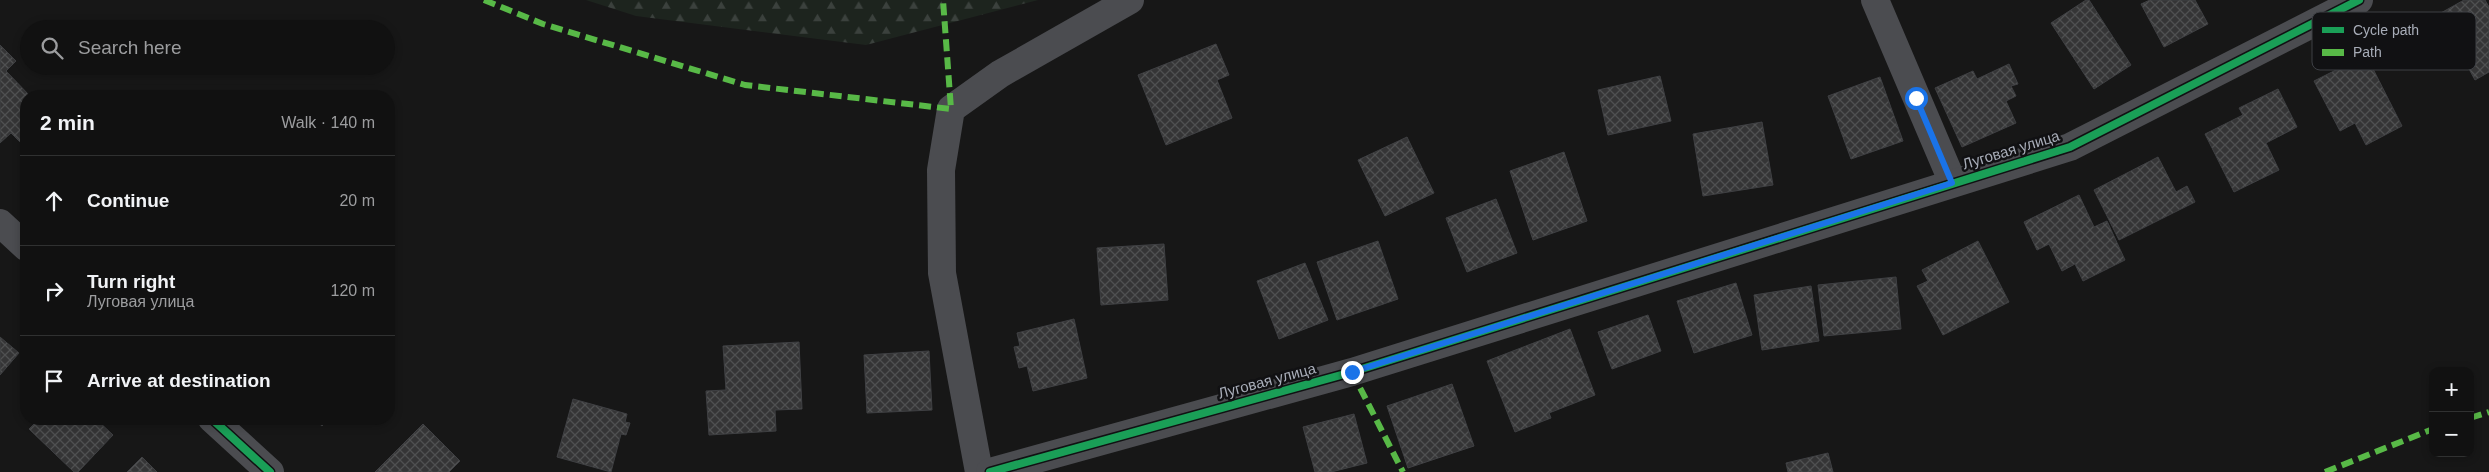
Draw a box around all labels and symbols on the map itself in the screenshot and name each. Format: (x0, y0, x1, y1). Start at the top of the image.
legend (2312, 12, 2476, 70)
text: Cycle path (2353, 22, 2419, 38)
text: Path (2353, 44, 2382, 60)
route start (1905, 87, 1928, 110)
street label: Луговая улица (1960, 126, 2062, 172)
street label: Луговая улица (1216, 359, 1318, 402)
route end (1341, 361, 1364, 384)

